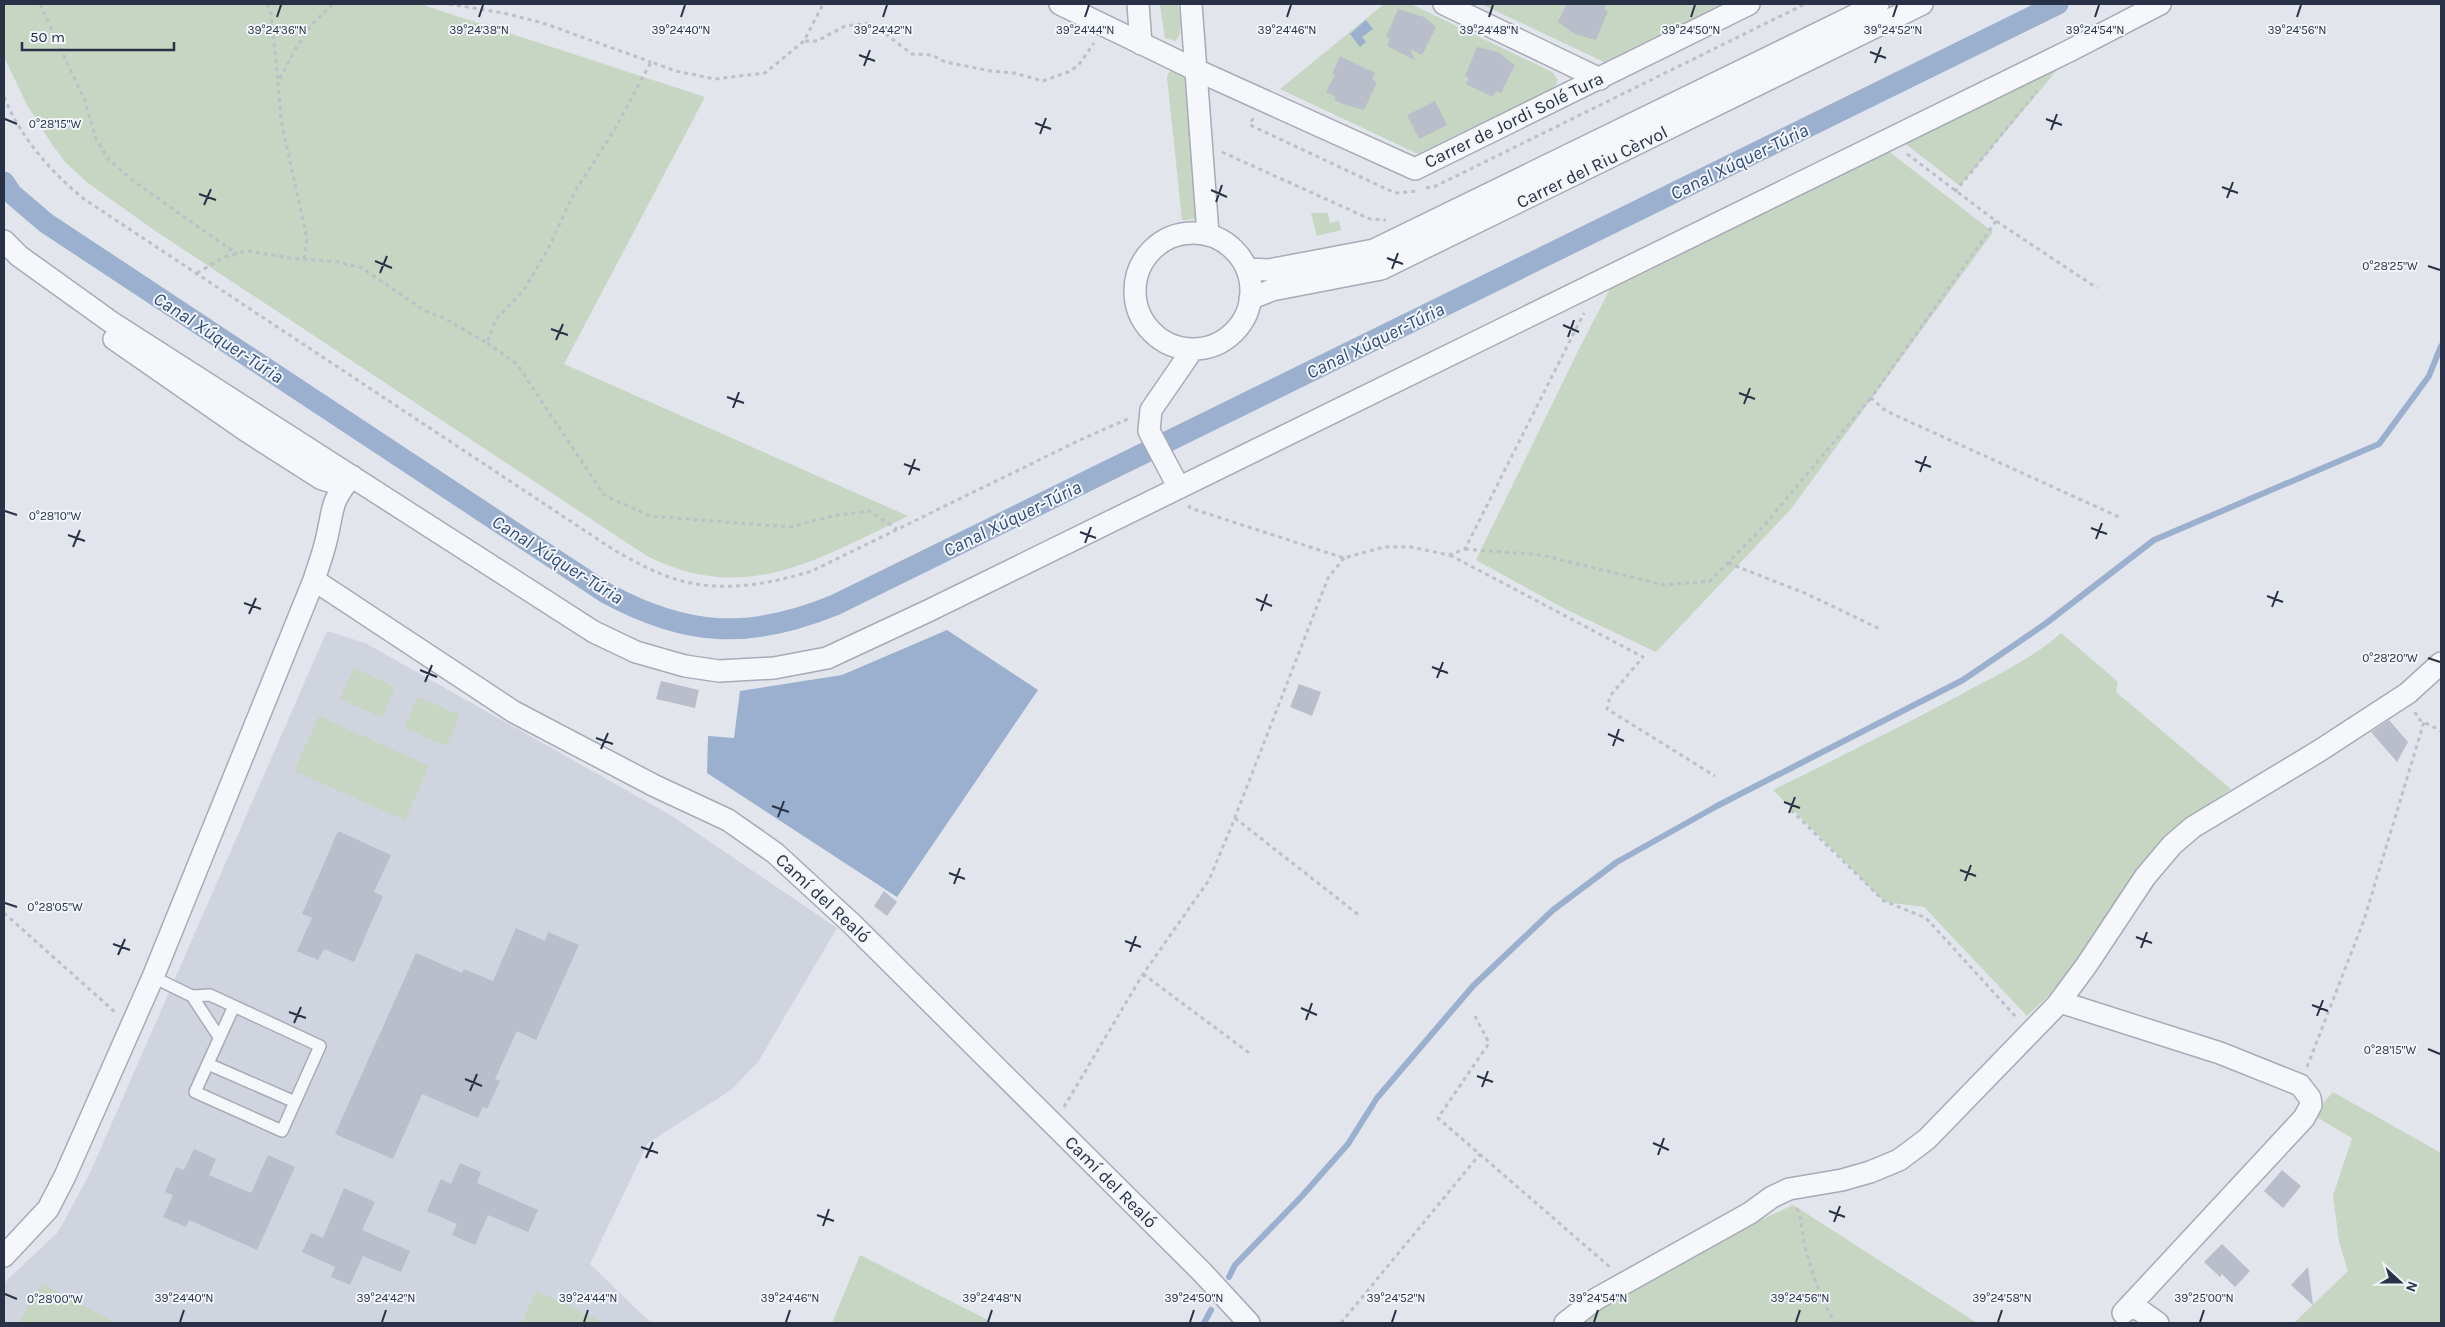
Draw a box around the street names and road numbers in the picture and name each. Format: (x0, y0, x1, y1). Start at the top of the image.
street label: Carrer de Jordi Solé Tura (1421, 67, 1607, 173)
street label: Carrer del Riu Cèrvol (1513, 121, 1671, 213)
street label: Camí del Realó (771, 848, 875, 948)
street label: Camí del Realó (1060, 1131, 1162, 1233)

